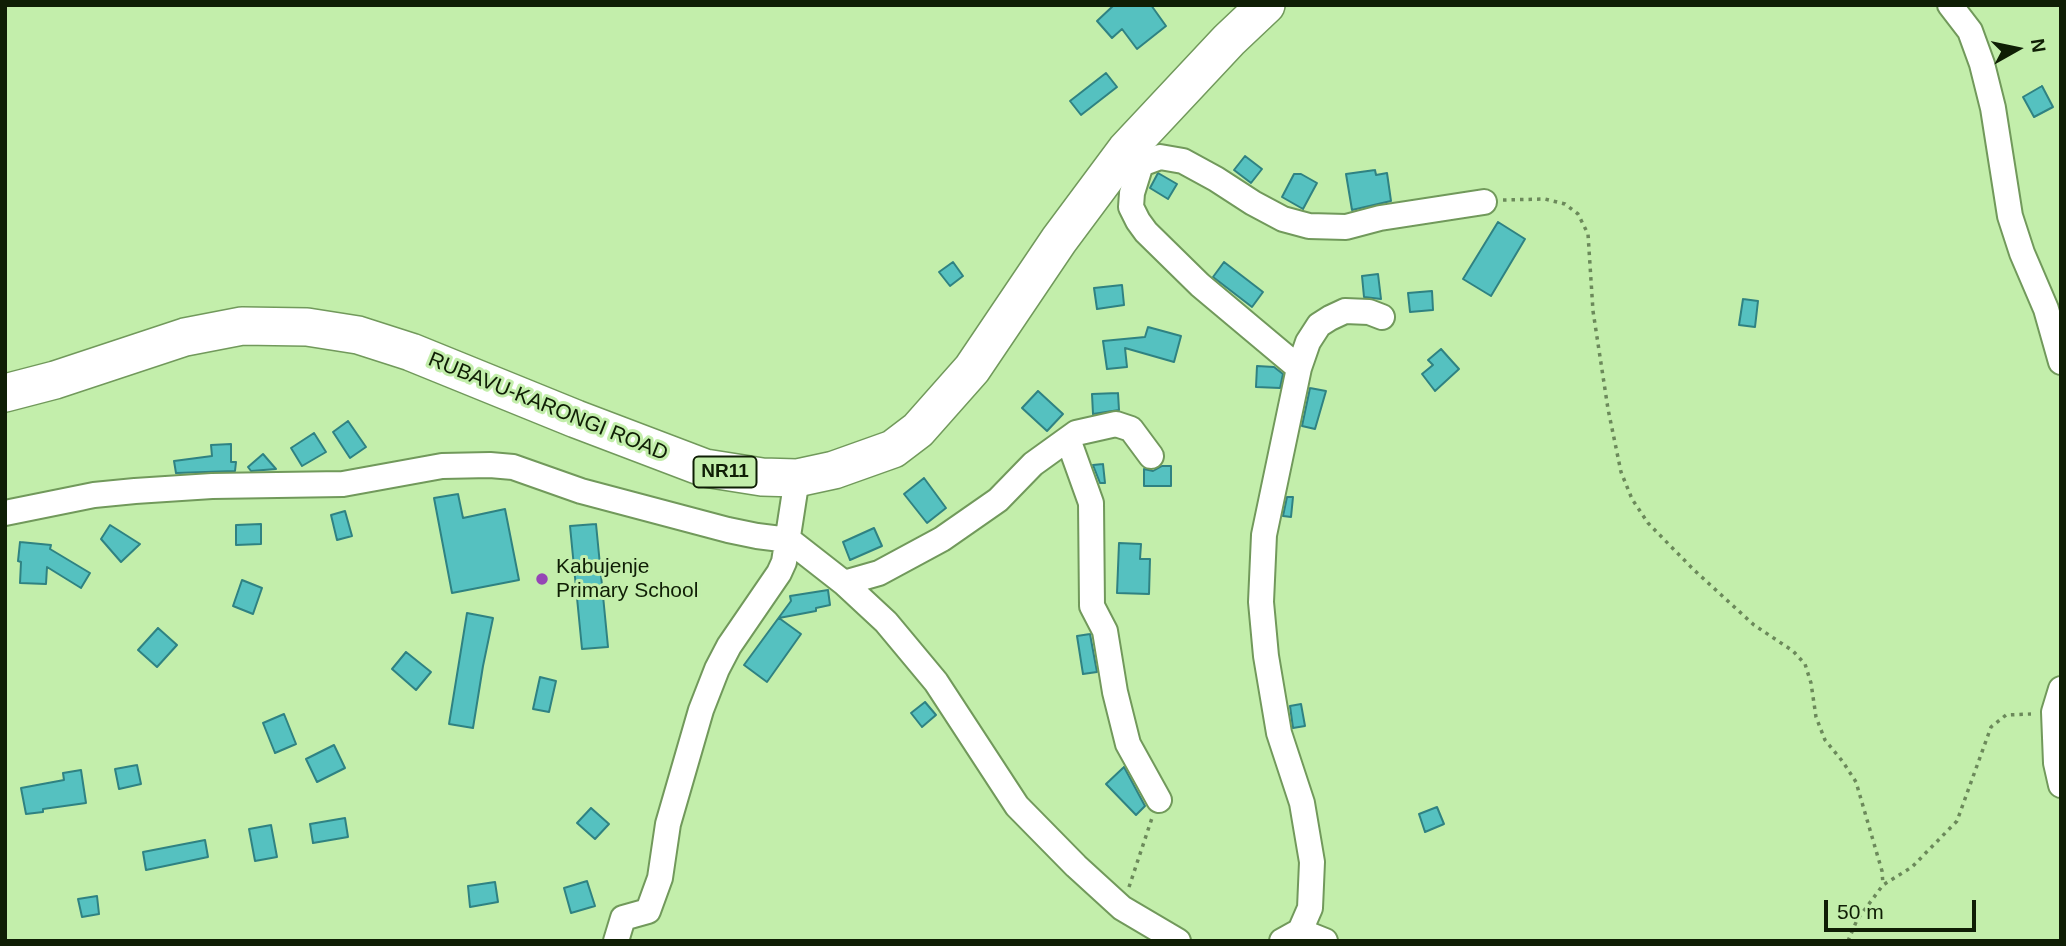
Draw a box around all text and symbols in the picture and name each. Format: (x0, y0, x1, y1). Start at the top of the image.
north arrow (1982, 14, 2052, 84)
text: N (2027, 37, 2050, 54)
street label: RUBAVU-KARONGI ROAD (424, 347, 672, 467)
road number: NR11 (694, 457, 756, 488)
place label: Kabujenje Primary School (556, 554, 698, 604)
marker: Kabujenje Primary School (534, 571, 550, 587)
scale bar (1828, 886, 1980, 930)
text: 50 m (1837, 900, 1884, 923)

